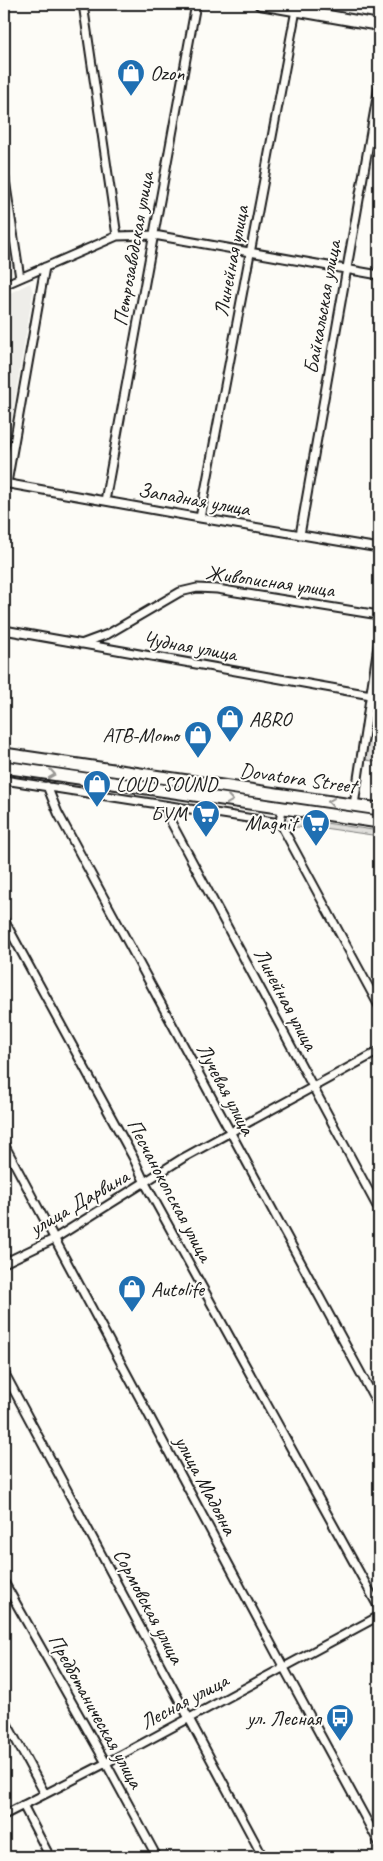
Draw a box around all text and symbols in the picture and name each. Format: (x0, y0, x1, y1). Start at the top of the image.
shop icon: Ozon (116, 58, 146, 97)
place label: Ozon (150, 60, 185, 86)
street label: Петрозаводская улица (107, 168, 160, 328)
street label: Линейная улица (208, 202, 255, 319)
street label: Байкальская улица (297, 236, 347, 376)
street label: Западная улица (136, 476, 254, 522)
street label: Живописная улица (204, 559, 338, 603)
street label: Чудная улица (141, 625, 241, 667)
shop icon: ABRO (215, 704, 245, 743)
place label: ABRO (249, 706, 294, 732)
shop icon: АТВ-Мото (183, 720, 213, 759)
place label: АТВ-Мото (103, 722, 182, 748)
street label: Dovatora Street (238, 757, 361, 799)
one-way arrow (48, 768, 56, 778)
shop icon: LOUD SOUND (82, 769, 112, 808)
place label: LOUD SOUND (116, 771, 219, 797)
one-way arrow (226, 794, 234, 805)
one-way arrow (327, 797, 335, 808)
supermarket icon: БУМ (191, 799, 221, 838)
place label: БУМ (151, 801, 189, 827)
supermarket icon: Magnit (301, 808, 331, 847)
place label: Magnit (245, 810, 300, 836)
street label: Линейная улица (248, 943, 325, 1056)
street label: Лучевая улица (191, 1039, 262, 1141)
street label: Песчанокопская улица (121, 1114, 220, 1268)
street label: улица Дарвина (23, 1162, 135, 1242)
shop icon: Autolife (117, 1274, 147, 1313)
place label: Autolife (151, 1276, 206, 1302)
street label: улица Мадояна (168, 1429, 244, 1541)
street label: Сормовская улица (108, 1544, 191, 1670)
street label: Предботаническая улица (43, 1629, 150, 1794)
street label: Лесная улица (135, 1666, 235, 1735)
bus stop icon: ул. Лесная (325, 1703, 355, 1742)
place label: ул. Лесная (245, 1705, 323, 1731)

